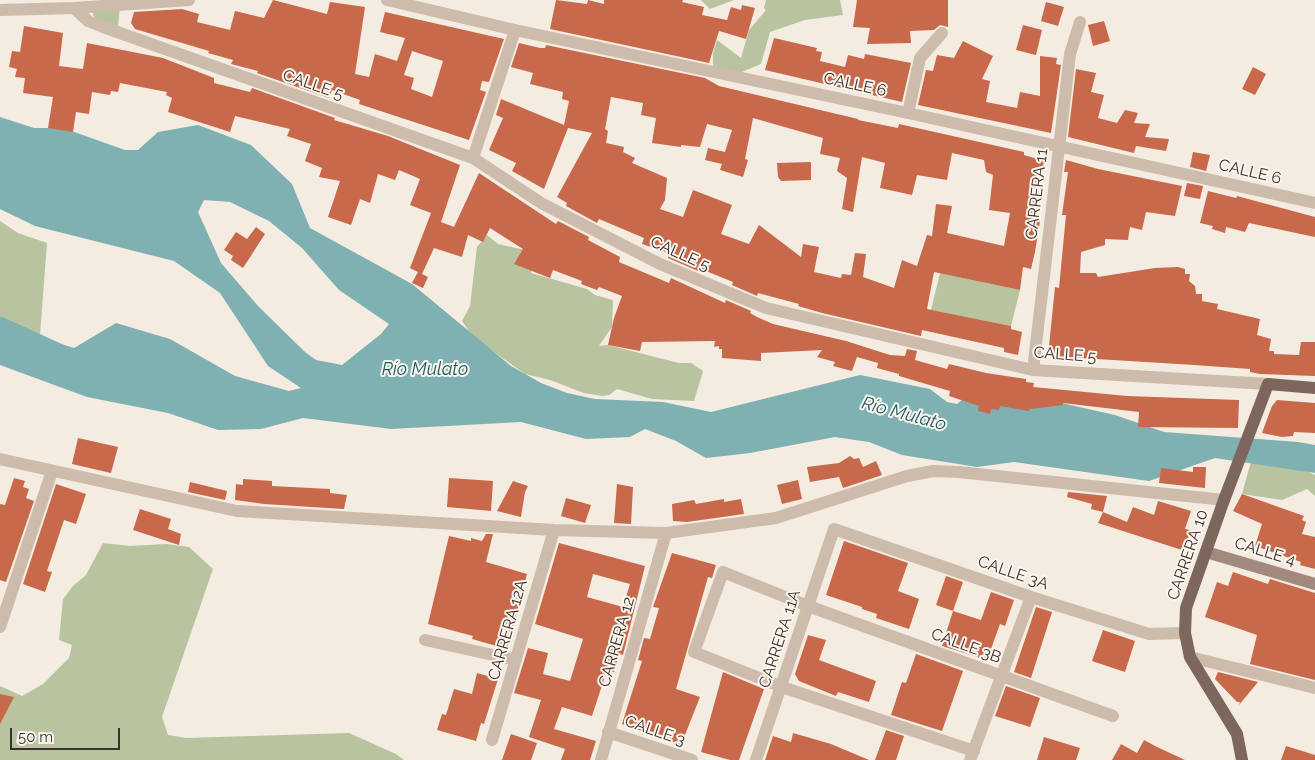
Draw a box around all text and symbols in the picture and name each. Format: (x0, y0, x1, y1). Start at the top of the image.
street label: CALLE 5 (280, 66, 346, 104)
street label: CALLE 6 (822, 69, 888, 101)
street label: CARRERA 11 (1022, 148, 1052, 240)
street label: CALLE 6 (1217, 155, 1283, 189)
street label: CALLE 5 (647, 232, 713, 276)
street label: CALLE 5 (1033, 343, 1097, 367)
water label: Río Mulato (382, 359, 468, 381)
water label: Río Mulato (859, 392, 949, 436)
street label: CARRERA 10 (1164, 507, 1212, 603)
street label: CALLE 4 (1232, 534, 1298, 570)
street label: CALLE 3A (975, 552, 1051, 594)
street label: CARRERA 12A (484, 578, 532, 682)
street label: CARRERA 11A (755, 587, 805, 691)
street label: CARRERA 12 (595, 595, 639, 689)
street label: CALLE 3B (928, 624, 1004, 668)
street label: CALLE 3 (622, 712, 688, 750)
scale bar (12, 718, 122, 750)
text: 50 m (18, 728, 53, 746)

